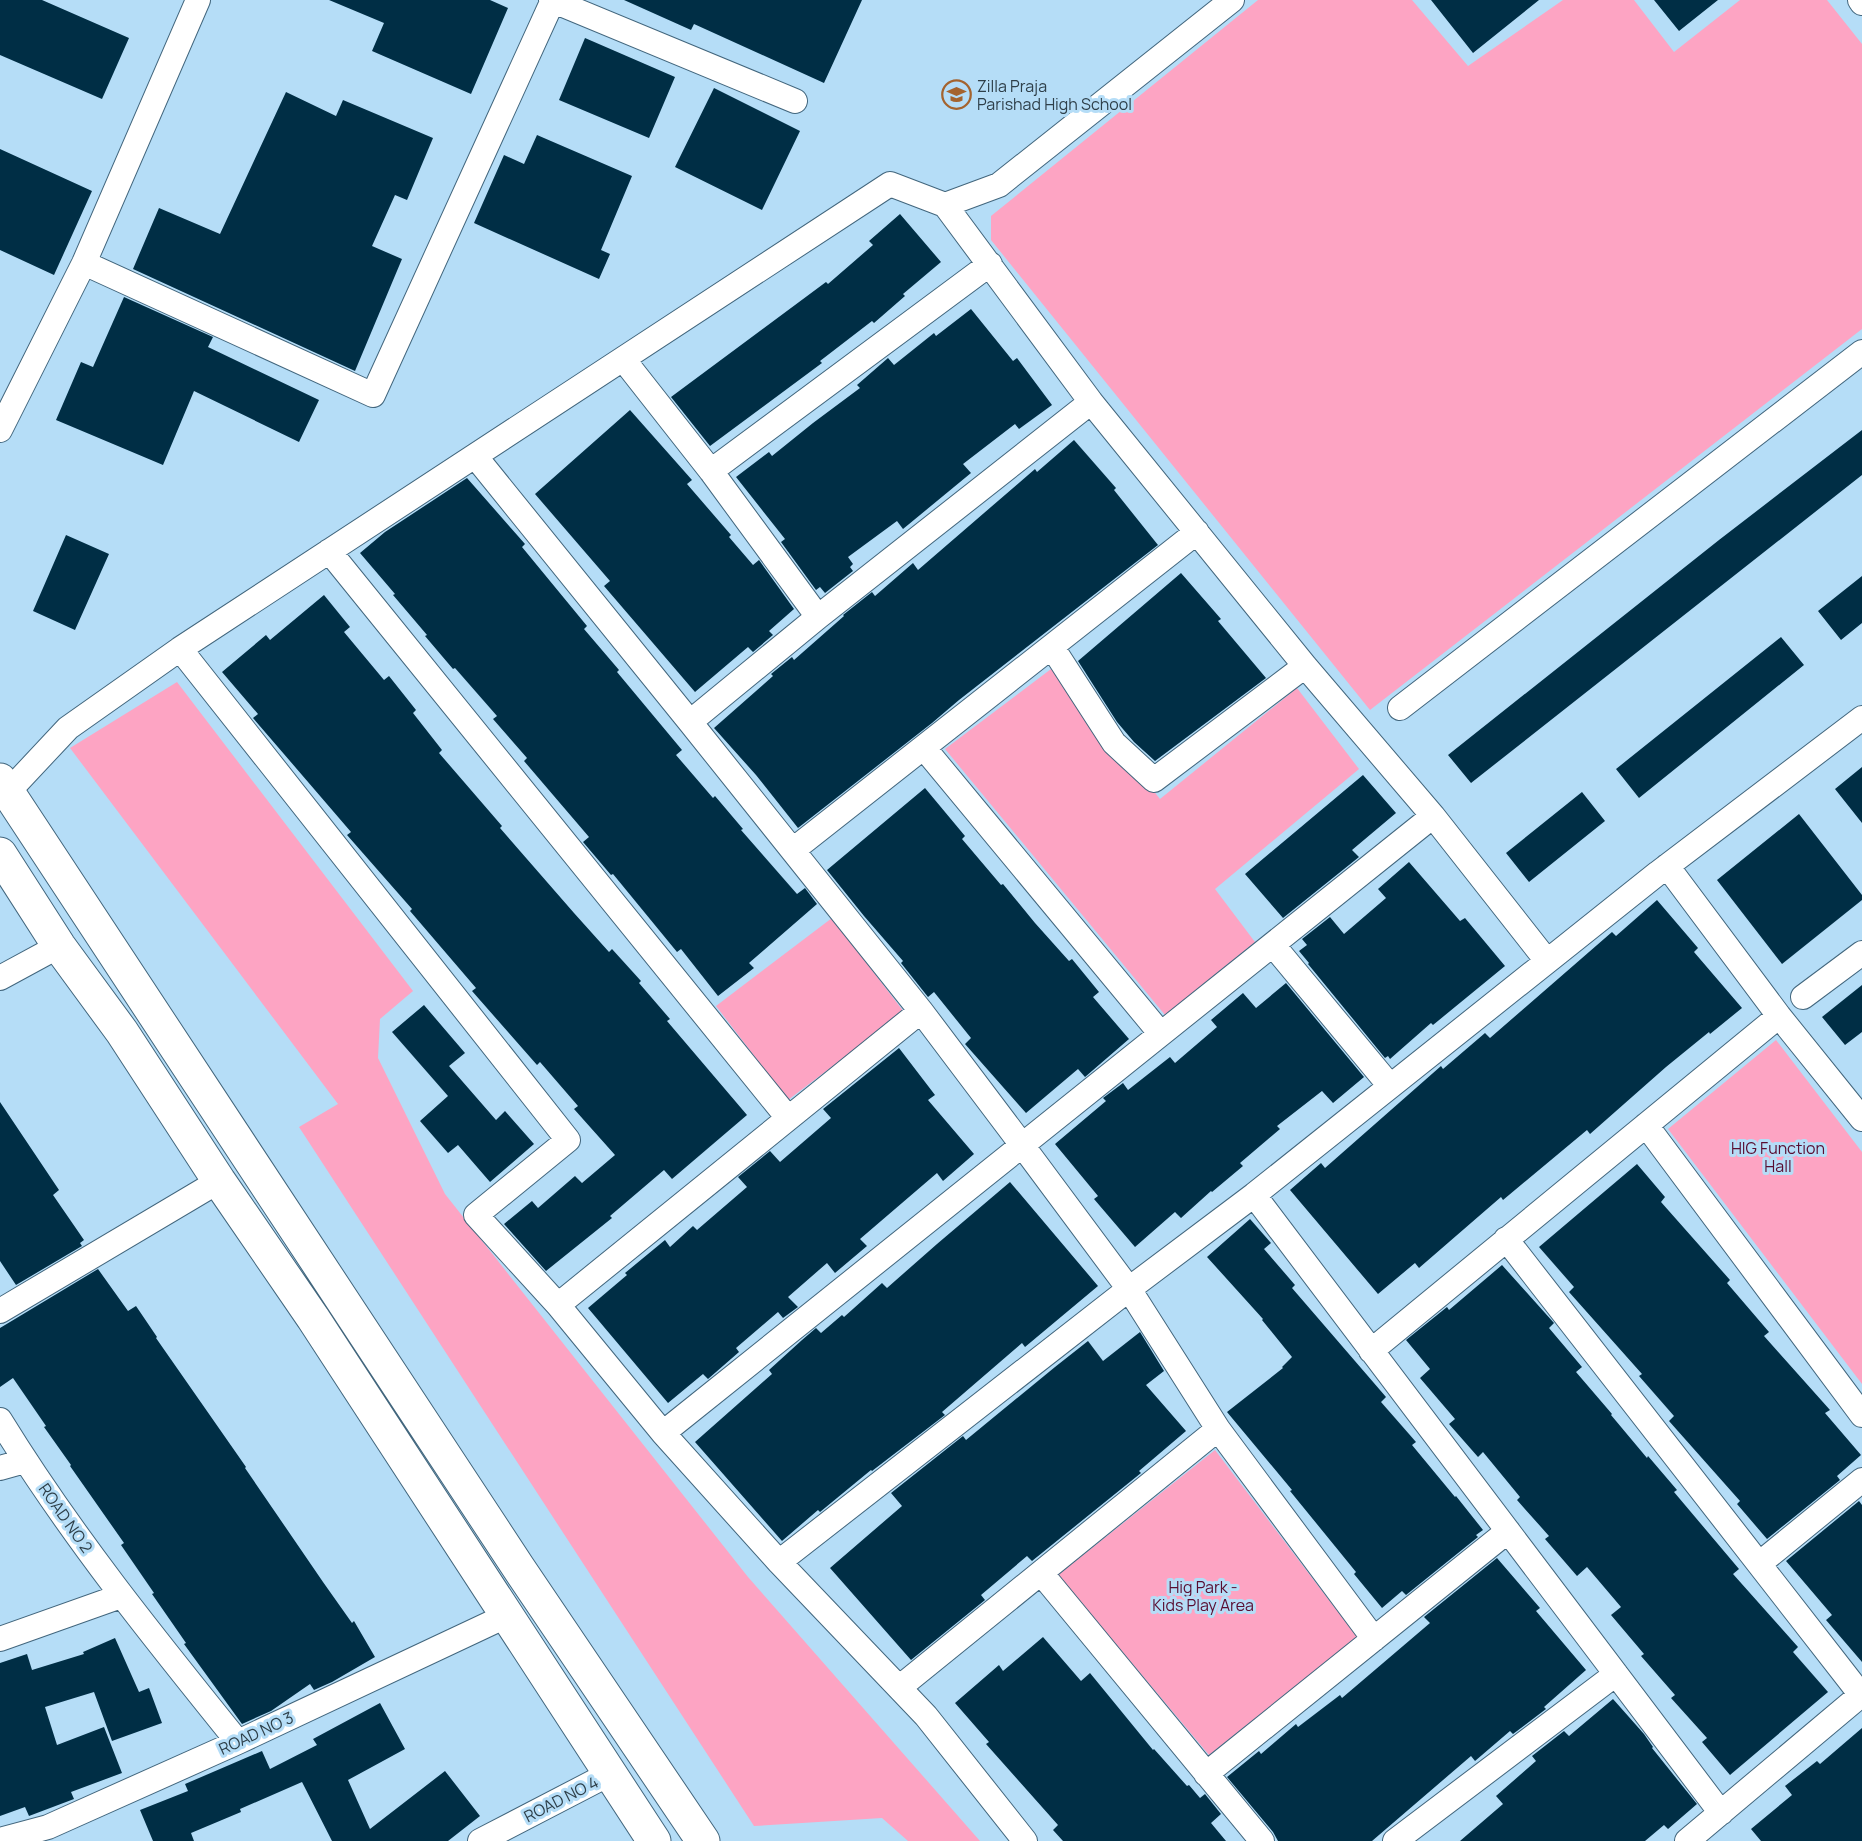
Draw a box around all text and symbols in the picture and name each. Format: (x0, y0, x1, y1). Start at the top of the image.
place label: Zilla Praja Parishad High School (977, 75, 1132, 115)
school or university icon: Zilla Praja Parishad High School (940, 79, 972, 111)
park label: HIG Function Hall (1731, 1137, 1825, 1177)
street label: ROAD NO 2 (34, 1479, 98, 1557)
park label: Hig Park - Kids Play Area (1152, 1576, 1254, 1616)
street label: ROAD NO 3 (215, 1706, 297, 1760)
street label: ROAD NO 4 (520, 1771, 602, 1827)

